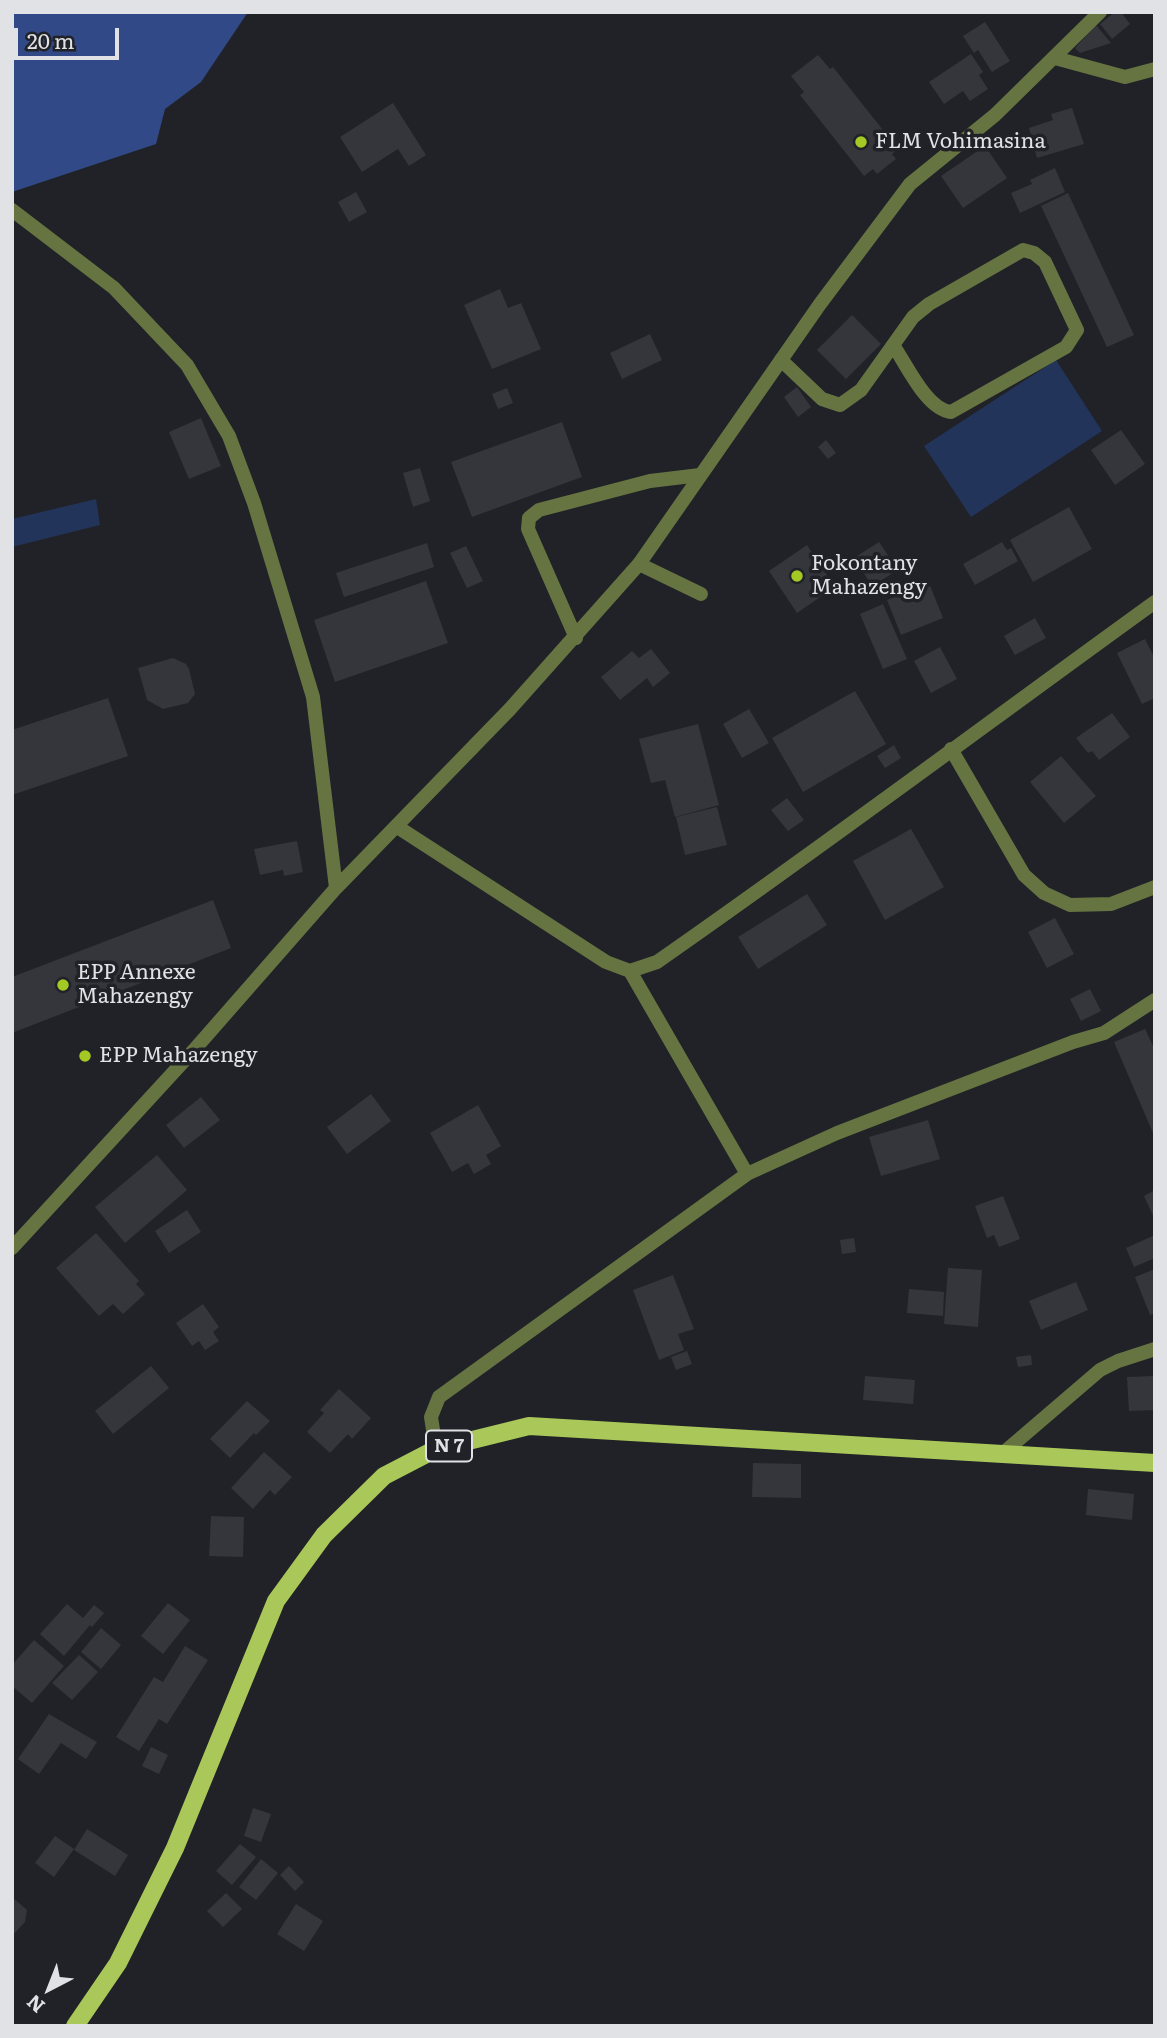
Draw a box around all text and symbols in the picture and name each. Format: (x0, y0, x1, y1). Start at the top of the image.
scale bar (18, 14, 122, 58)
text: 20 m (27, 24, 74, 55)
place label: FLM Vohimasina (875, 129, 1046, 155)
marker: FLM Vohimasina (853, 134, 869, 150)
place label: Fokontany Mahazengy (811, 551, 927, 601)
marker: Fokontany Mahazengy (789, 568, 805, 584)
place label: EPP Annexe Mahazengy (77, 960, 196, 1010)
marker: EPP Annexe Mahazengy (55, 977, 71, 993)
place label: EPP Mahazengy (99, 1043, 258, 1069)
marker: EPP Mahazengy (77, 1048, 93, 1064)
road number: N 7 (426, 1430, 472, 1462)
north arrow (14, 1954, 84, 2024)
text: N (20, 1989, 50, 2020)

